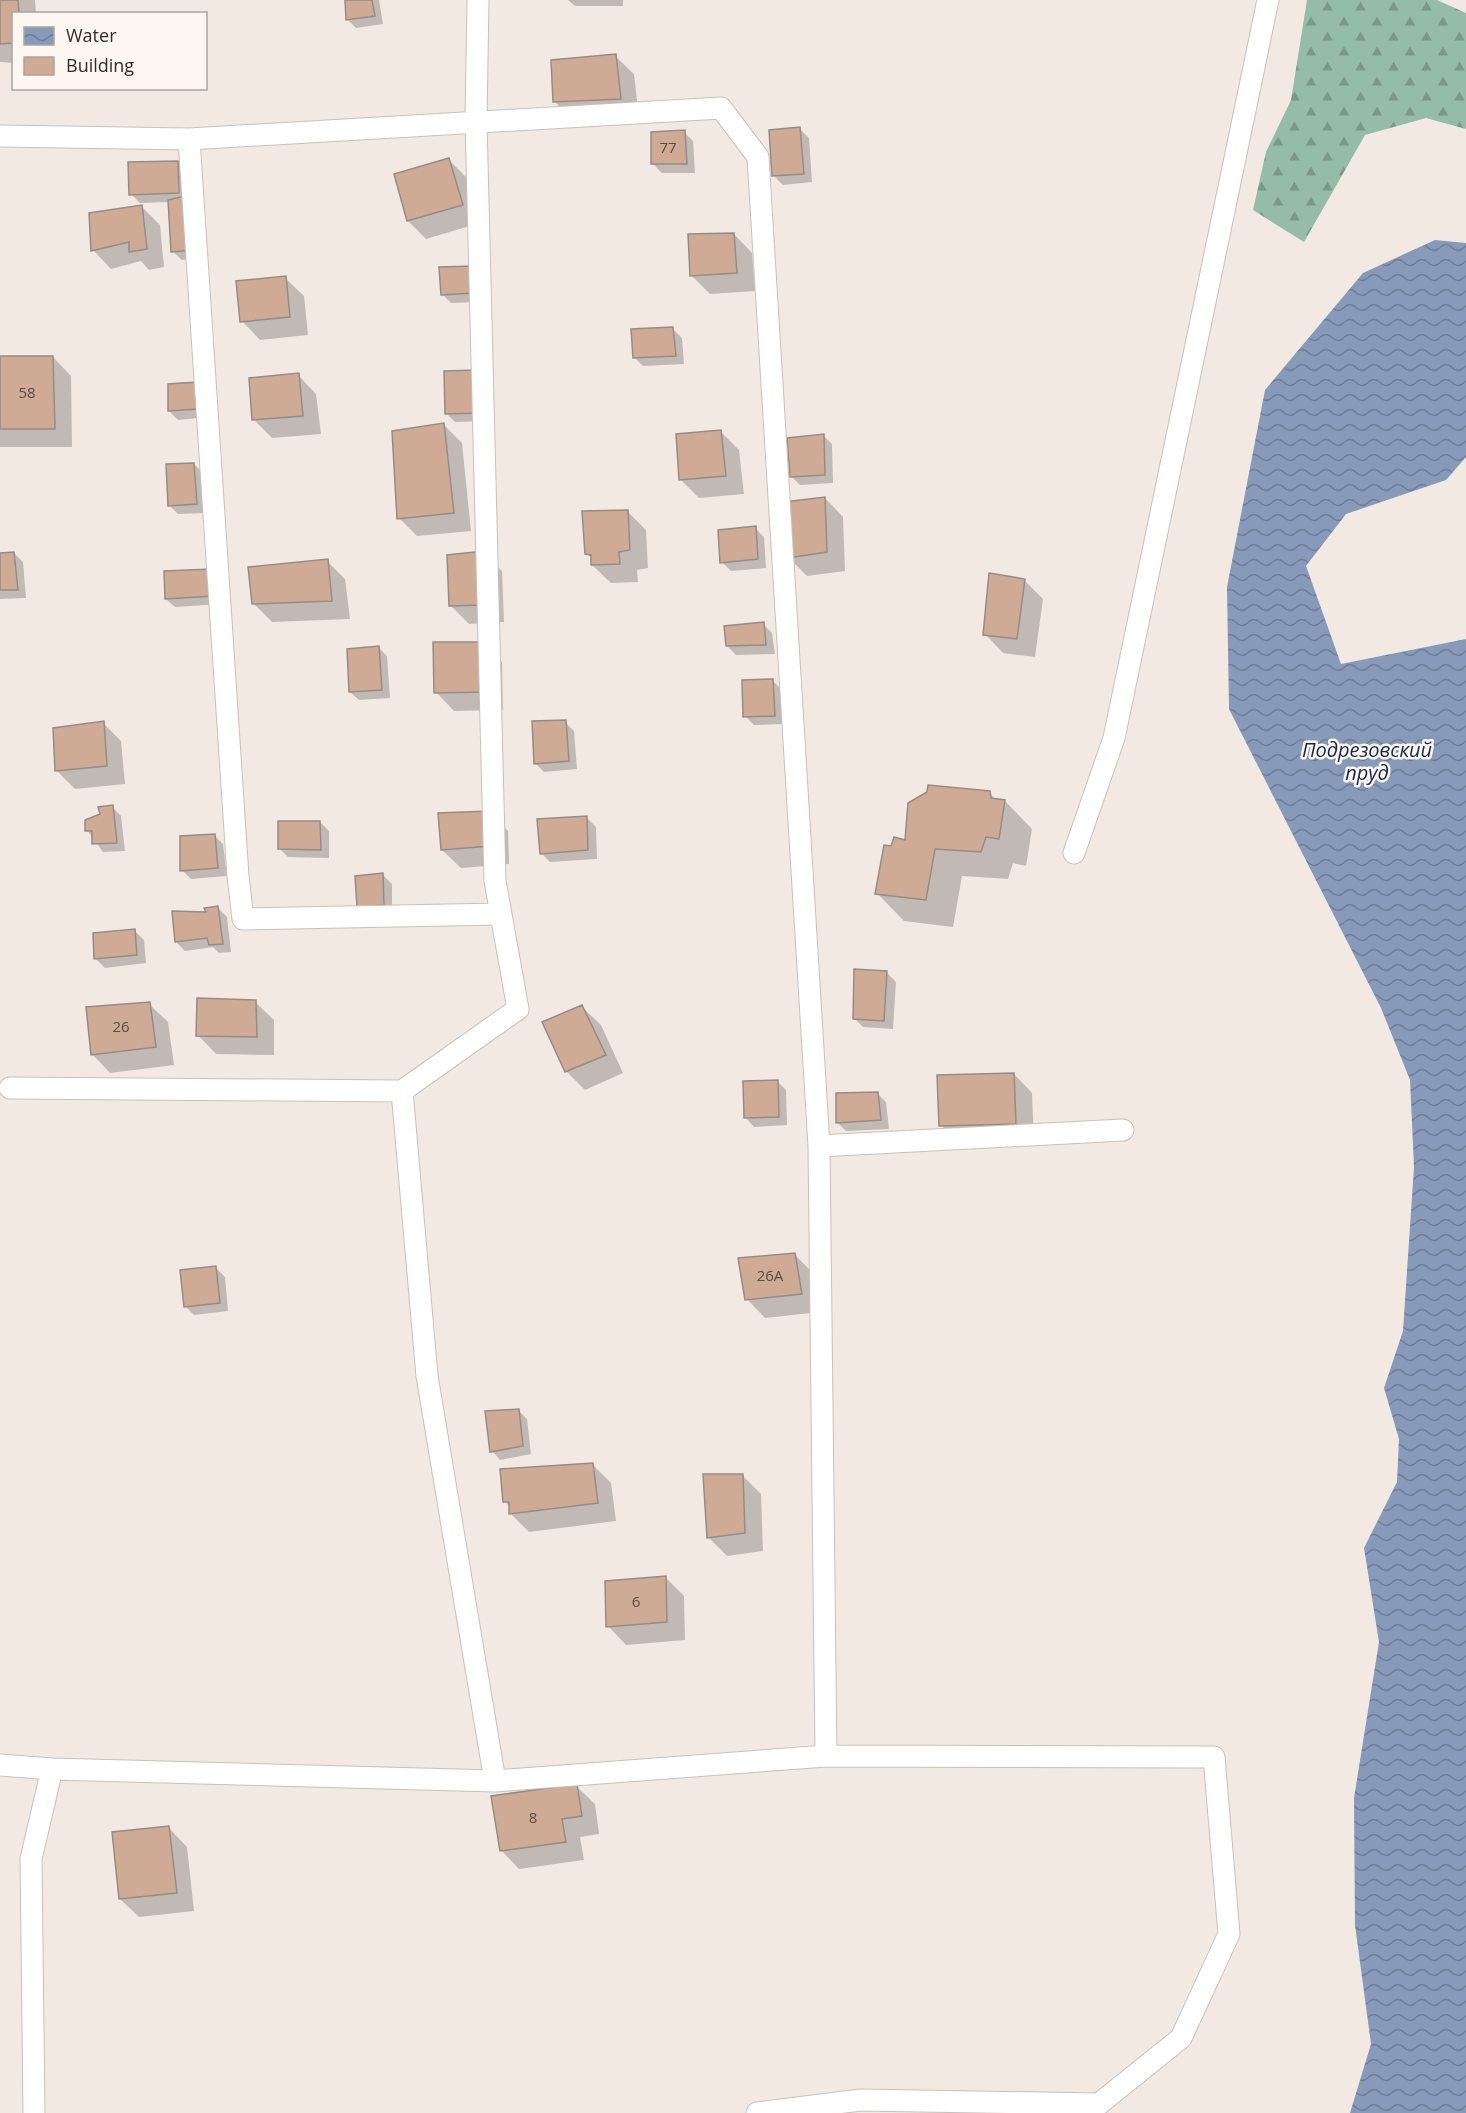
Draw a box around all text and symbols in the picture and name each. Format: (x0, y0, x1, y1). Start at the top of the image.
legend (12, 12, 207, 90)
text: Water (66, 23, 117, 47)
text: Building (66, 53, 134, 77)
house number: 77 (659, 137, 677, 157)
house number: 58 (18, 382, 36, 402)
water label: Подрезовский пруд (1302, 736, 1433, 786)
house number: 26 (112, 1016, 130, 1036)
house number: 26А (757, 1265, 784, 1285)
house number: 6 (632, 1591, 640, 1611)
house number: 8 (529, 1807, 537, 1827)

